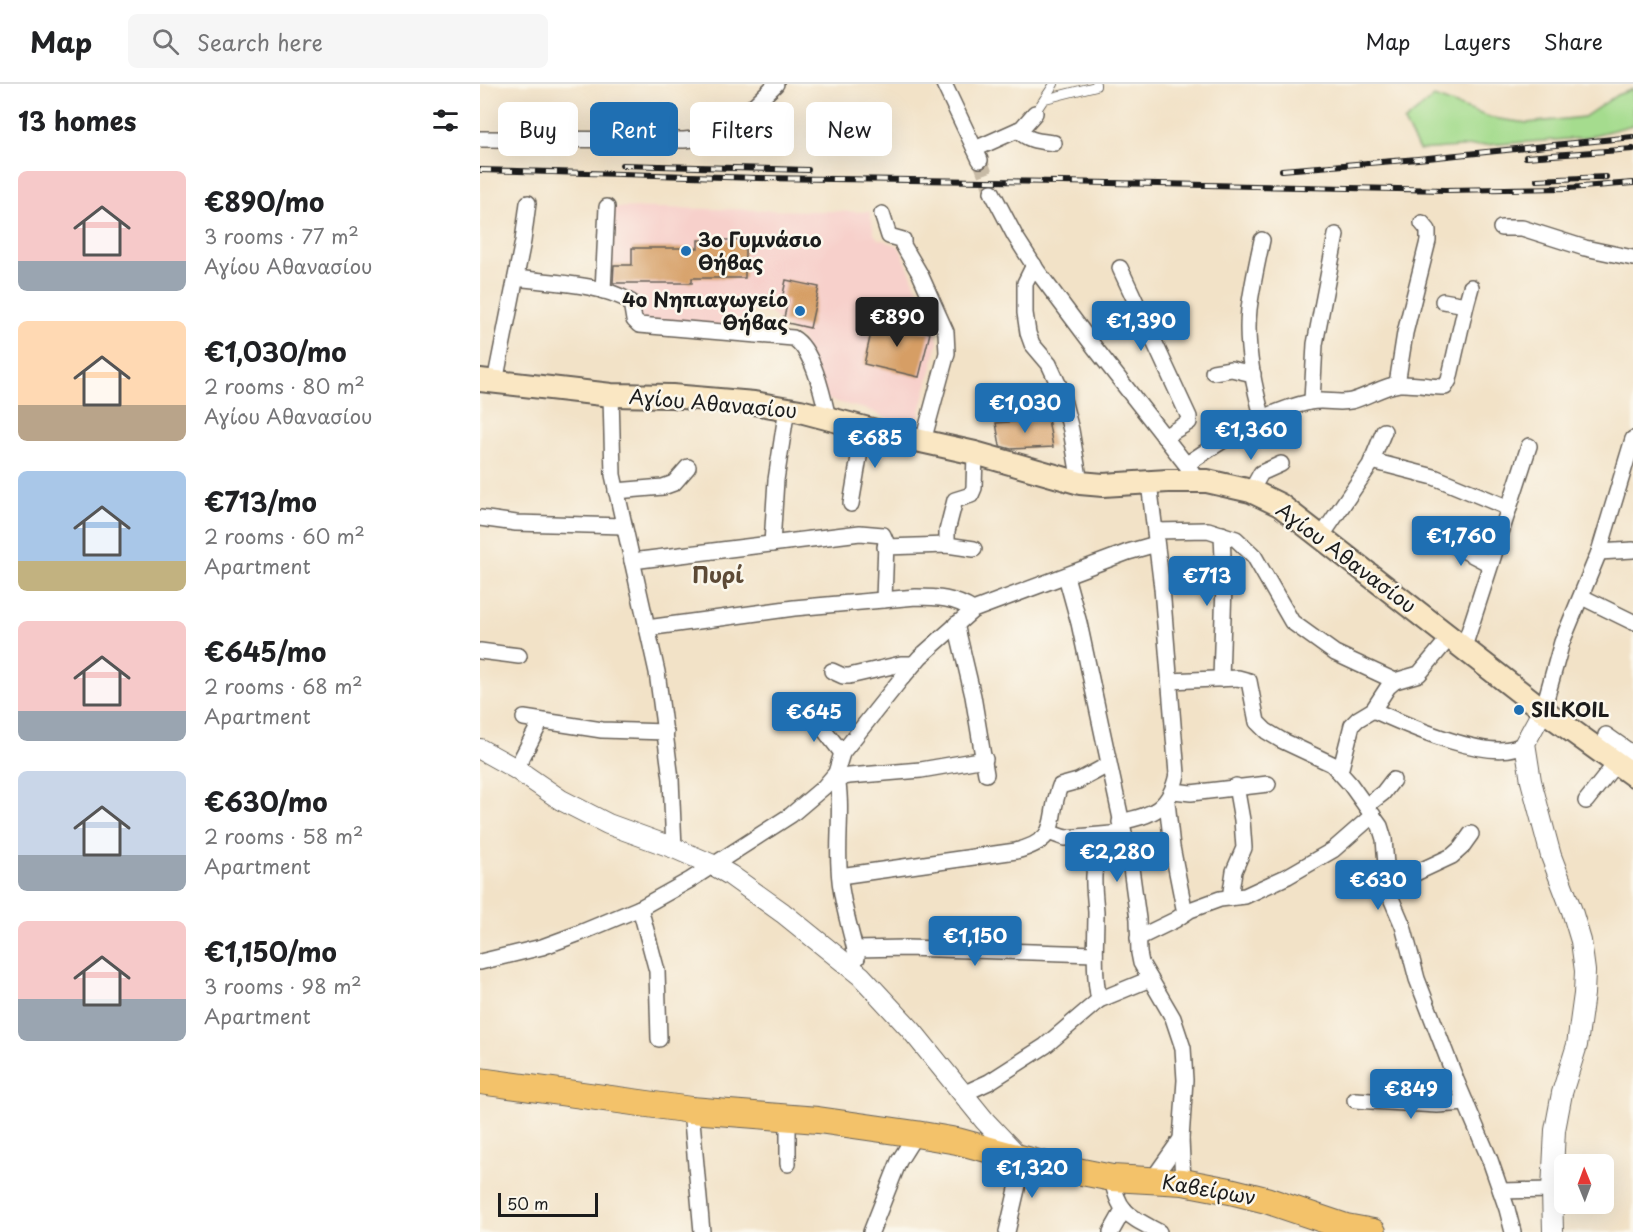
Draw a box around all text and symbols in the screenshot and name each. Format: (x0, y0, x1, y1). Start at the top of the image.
search box (128, 14, 548, 68)
text: Map (30, 20, 92, 63)
icon: search (149, 25, 182, 58)
text: Search here (197, 25, 323, 58)
text: Map (1366, 25, 1410, 57)
text: Layers (1443, 25, 1511, 57)
text: Share (1544, 25, 1603, 57)
text: 13 homes (18, 101, 136, 140)
chip: Buy (498, 102, 578, 156)
chip: Rent (590, 102, 678, 156)
chip: Filters (690, 102, 794, 156)
chip: New (806, 102, 892, 156)
icon: filters (429, 104, 462, 137)
text: €890/mo (204, 182, 324, 221)
icon: home (66, 195, 138, 267)
text: 3 rooms · 77 m² (204, 221, 359, 251)
place label: 3ο Γυμνάσιο Θήβας (698, 224, 822, 277)
marker: 3ο Γυμνάσιο Θήβας (679, 244, 693, 258)
text: Αγίου Αθανασίου (204, 251, 373, 281)
place label: 4ο Νηπιαγωγείο Θήβας (622, 284, 788, 337)
pin: €890 (861, 297, 933, 348)
text: €890 (870, 301, 924, 331)
pin: €1,390 (1092, 301, 1190, 352)
marker: 4ο Νηπιαγωγείο Θήβας (793, 304, 807, 318)
text: €1,390 (1106, 305, 1176, 335)
text: €1,030/mo (204, 332, 347, 371)
icon: home (66, 345, 138, 417)
text: 2 rooms · 80 m² (204, 371, 365, 401)
street label: Αγίου Αθανασίου (628, 381, 798, 425)
pin: €1,030 (976, 383, 1074, 434)
text: €1,030 (989, 387, 1061, 417)
text: Αγίου Αθανασίου (204, 401, 373, 431)
pin: €1,360 (1202, 410, 1300, 461)
text: €1,360 (1215, 414, 1287, 444)
pin: €685 (839, 418, 911, 469)
text: €685 (848, 422, 902, 452)
text: €713/mo (204, 482, 317, 521)
icon: home (66, 495, 138, 567)
street label: Αγίου Αθανασίου (1270, 495, 1423, 620)
pin: €1,760 (1412, 516, 1510, 567)
text: €1,760 (1426, 520, 1496, 550)
text: 2 rooms · 60 m² (204, 521, 365, 551)
text: Apartment (204, 551, 311, 581)
pin: €713 (1171, 556, 1243, 607)
district label: Πυρί (692, 557, 744, 590)
text: €713 (1183, 560, 1231, 590)
text: €645/mo (204, 632, 326, 671)
icon: home (66, 645, 138, 717)
text: 2 rooms · 68 m² (204, 671, 363, 701)
pin: €645 (778, 692, 850, 743)
place label: SILKOIL (1531, 694, 1610, 724)
text: €645 (786, 696, 842, 726)
text: Apartment (204, 701, 311, 731)
marker: SILKOIL (1512, 703, 1526, 717)
text: €630/mo (204, 782, 328, 821)
icon: home (66, 795, 138, 867)
text: 2 rooms · 58 m² (204, 821, 363, 851)
pin: €2,280 (1068, 832, 1166, 883)
text: €2,280 (1079, 836, 1155, 866)
text: Apartment (204, 851, 311, 881)
pin: €630 (1342, 860, 1414, 911)
text: €630 (1349, 864, 1407, 894)
pin: €1,150 (926, 916, 1024, 967)
text: €1,150 (943, 920, 1007, 950)
text: €1,150/mo (204, 932, 337, 971)
icon: home (66, 945, 138, 1017)
text: 3 rooms · 98 m² (204, 971, 362, 1001)
text: Apartment (204, 1001, 311, 1031)
pin: €849 (1375, 1069, 1447, 1120)
text: €849 (1384, 1073, 1438, 1103)
pin: €1,320 (983, 1148, 1081, 1199)
text: €1,320 (996, 1152, 1068, 1182)
north arrow (1554, 1154, 1614, 1214)
map controls (1554, 1154, 1614, 1214)
street label: Καβείρων (1160, 1166, 1259, 1212)
scale bar (498, 1190, 598, 1218)
text: 50 m (507, 1191, 548, 1215)

